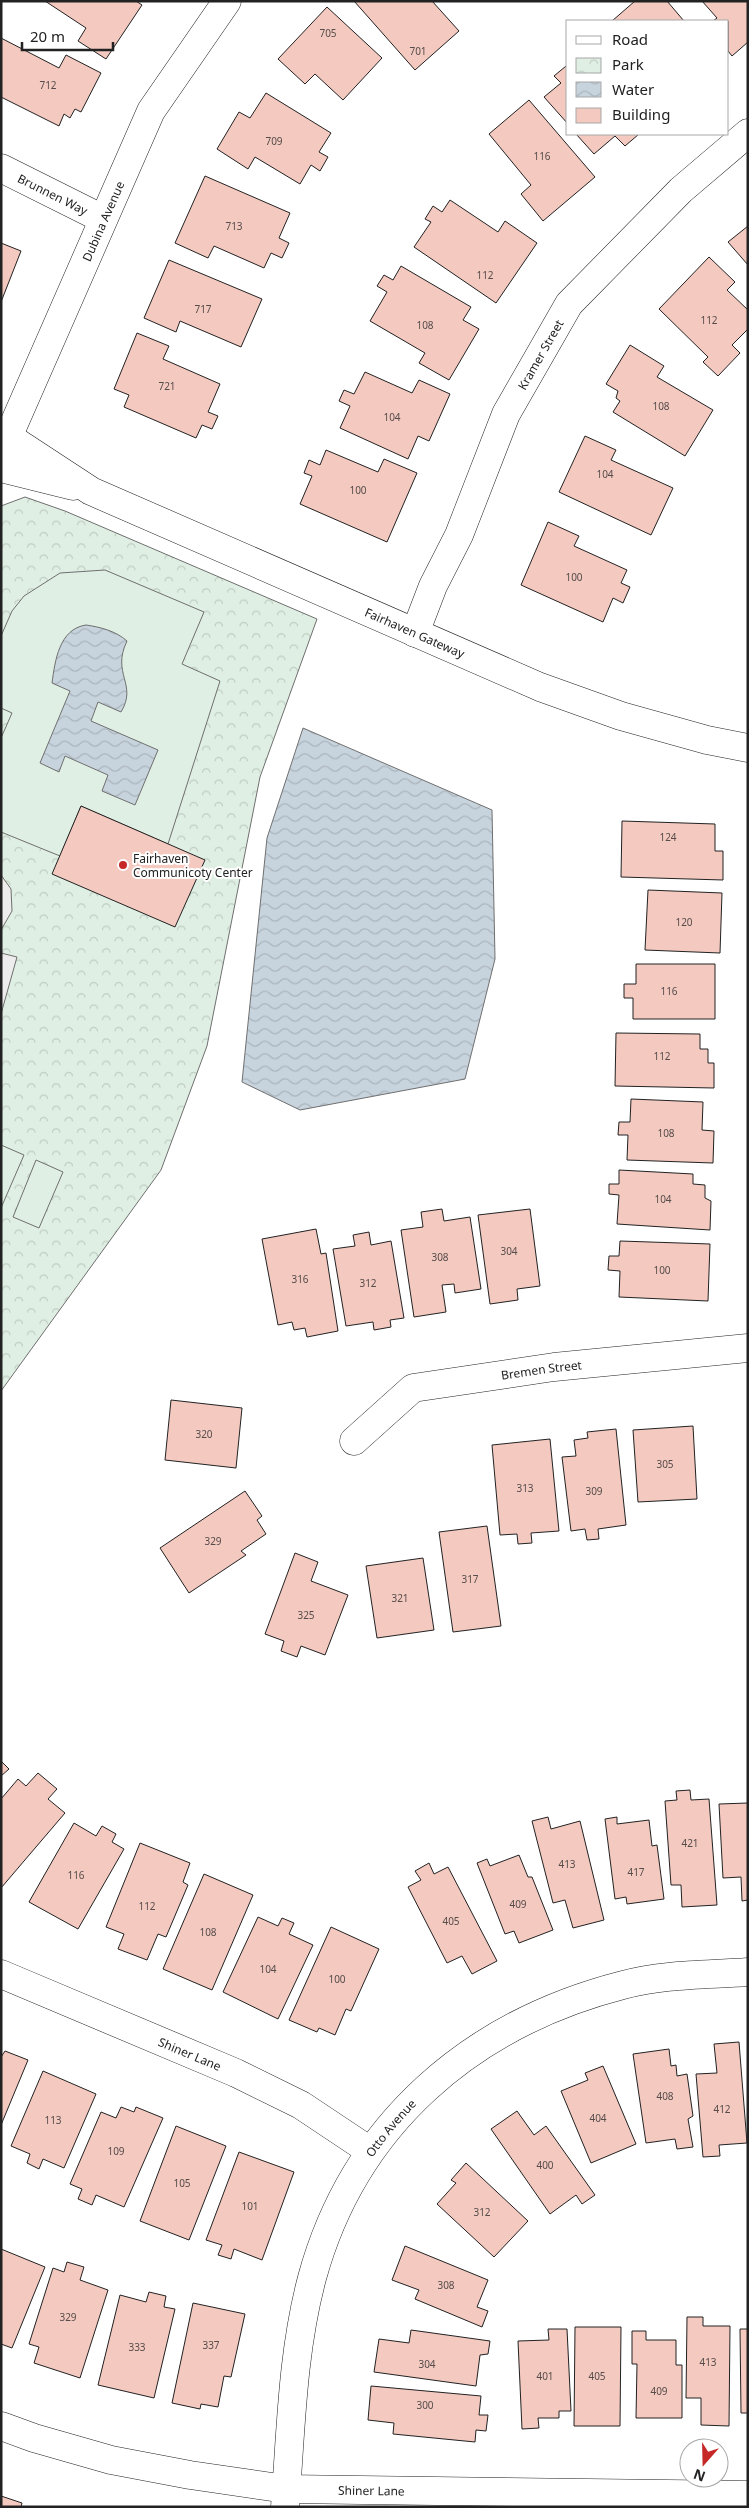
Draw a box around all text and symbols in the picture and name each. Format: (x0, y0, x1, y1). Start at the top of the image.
scale bar (22, 20, 114, 52)
legend (566, 20, 729, 135)
text: 20 m (30, 26, 65, 46)
house number: 705 (319, 26, 337, 40)
text: Road (612, 29, 648, 49)
house number: 701 (409, 44, 427, 58)
text: Park (612, 54, 644, 74)
house number: 712 (39, 78, 57, 92)
text: Water (612, 79, 654, 99)
text: Building (612, 104, 670, 124)
house number: 709 (265, 134, 283, 148)
house number: 116 (533, 149, 551, 163)
street label: Brunnen Way (15, 169, 92, 219)
street label: Dubina Avenue (78, 178, 128, 264)
house number: 713 (225, 219, 243, 233)
house number: 112 (476, 268, 494, 282)
house number: 717 (194, 302, 212, 316)
house number: 112 (700, 313, 718, 327)
street label: Kramer Street (513, 316, 567, 393)
house number: 108 (416, 318, 434, 332)
house number: 721 (158, 379, 176, 393)
house number: 108 (652, 399, 670, 413)
house number: 104 (383, 410, 401, 424)
house number: 104 (596, 467, 614, 481)
house number: 100 (349, 483, 367, 497)
house number: 100 (565, 570, 583, 584)
street label: Fairhaven Gateway (362, 603, 468, 662)
house number: 124 (659, 830, 677, 844)
place label: Fairhaven Communicoty Center (133, 850, 253, 881)
marker: Fairhaven Communicoty Center (117, 859, 129, 871)
house number: 120 (675, 915, 693, 929)
house number: 116 (660, 984, 678, 998)
house number: 112 (653, 1049, 671, 1063)
house number: 108 (657, 1126, 675, 1140)
house number: 104 (654, 1192, 672, 1206)
house number: 304 (500, 1244, 518, 1258)
house number: 308 (431, 1250, 449, 1264)
house number: 100 (653, 1263, 671, 1277)
house number: 316 (291, 1272, 309, 1286)
house number: 312 (359, 1276, 377, 1290)
street label: Bremen Street (500, 1356, 583, 1383)
house number: 320 (195, 1427, 213, 1441)
house number: 305 (656, 1457, 674, 1471)
house number: 313 (516, 1481, 534, 1495)
house number: 309 (585, 1484, 603, 1498)
house number: 329 (204, 1534, 222, 1548)
house number: 317 (461, 1572, 479, 1586)
house number: 321 (391, 1591, 409, 1605)
house number: 325 (297, 1608, 315, 1622)
house number: 421 (681, 1836, 699, 1850)
house number: 413 (558, 1857, 576, 1871)
house number: 417 (627, 1865, 645, 1879)
house number: 116 (67, 1868, 85, 1882)
house number: 409 (509, 1897, 527, 1911)
house number: 112 (138, 1899, 156, 1913)
house number: 405 (442, 1914, 460, 1928)
house number: 108 (199, 1925, 217, 1939)
house number: 104 (259, 1962, 277, 1976)
house number: 100 (328, 1972, 346, 1986)
street label: Shiner Lane (156, 2033, 224, 2074)
house number: 408 (656, 2089, 674, 2103)
street label: Otto Avenue (361, 2095, 420, 2160)
house number: 412 (713, 2102, 731, 2116)
house number: 404 (589, 2111, 607, 2125)
house number: 113 (44, 2113, 62, 2127)
house number: 109 (107, 2144, 125, 2158)
house number: 400 (536, 2158, 554, 2172)
house number: 105 (173, 2176, 191, 2190)
house number: 101 (241, 2199, 259, 2213)
house number: 312 (473, 2205, 491, 2219)
house number: 308 (437, 2278, 455, 2292)
house number: 329 (59, 2310, 77, 2324)
house number: 337 (202, 2338, 220, 2352)
house number: 333 (128, 2340, 146, 2354)
house number: 413 (699, 2355, 717, 2369)
house number: 304 (418, 2357, 436, 2371)
house number: 401 (536, 2369, 554, 2383)
house number: 405 (588, 2369, 606, 2383)
house number: 409 (650, 2384, 668, 2398)
house number: 300 (416, 2398, 434, 2412)
north arrow (679, 2438, 729, 2488)
text: N (691, 2465, 708, 2487)
street label: Shiner Lane (338, 2481, 405, 2499)

